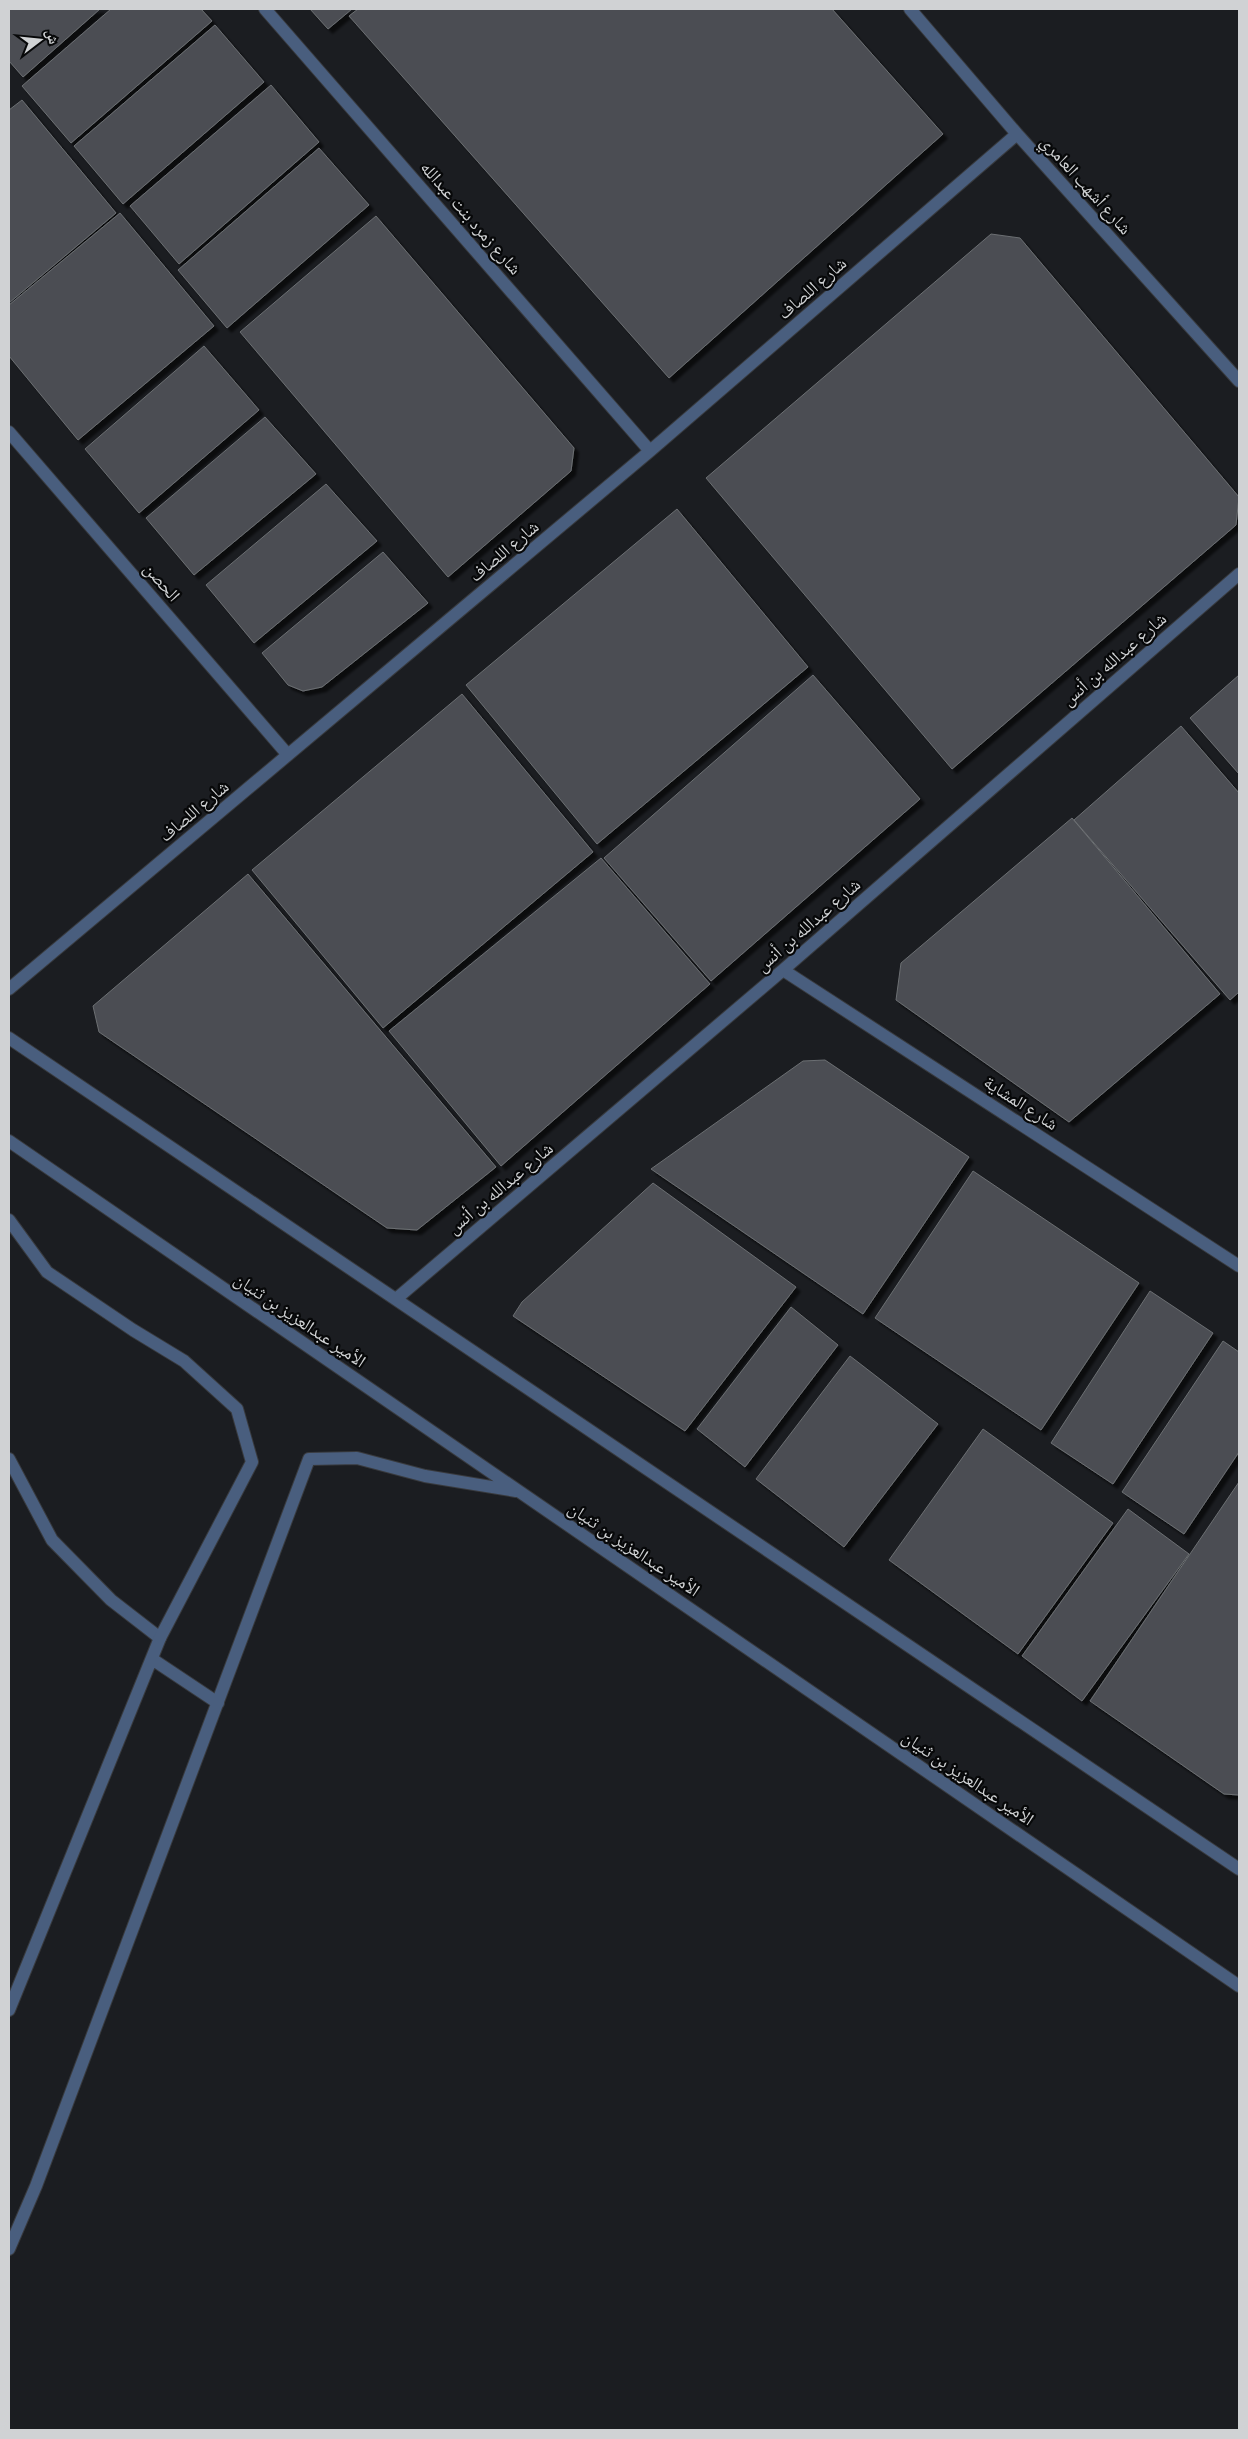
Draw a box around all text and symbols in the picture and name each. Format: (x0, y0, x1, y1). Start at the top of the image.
north arrow (15, 15, 65, 65)
text: ش (42, 27, 64, 46)
street label: شارع أشهب العامري (1033, 130, 1138, 242)
street label: شارع زمرد بنت عبدالله (416, 155, 528, 279)
street label: شارع اللصاف (772, 251, 851, 324)
street label: شارع اللصاف (463, 514, 543, 586)
street label: الحصن (139, 557, 186, 606)
street label: شارع عبدالله بن أنس (1056, 606, 1171, 710)
street label: شارع اللصاف (153, 774, 233, 846)
street label: شارع عبدالله بن أنس (750, 872, 865, 976)
street label: شارع المشاية (980, 1069, 1063, 1135)
street label: شارع عبدالله بن أنس (441, 1136, 557, 1239)
street label: الأمير عبدالعزيز بن ثنيان (230, 1266, 371, 1372)
street label: الأمير عبدالعزيز بن ثنيان (564, 1495, 705, 1601)
street label: الأمير عبدالعزيز بن ثنيان (898, 1724, 1039, 1830)

